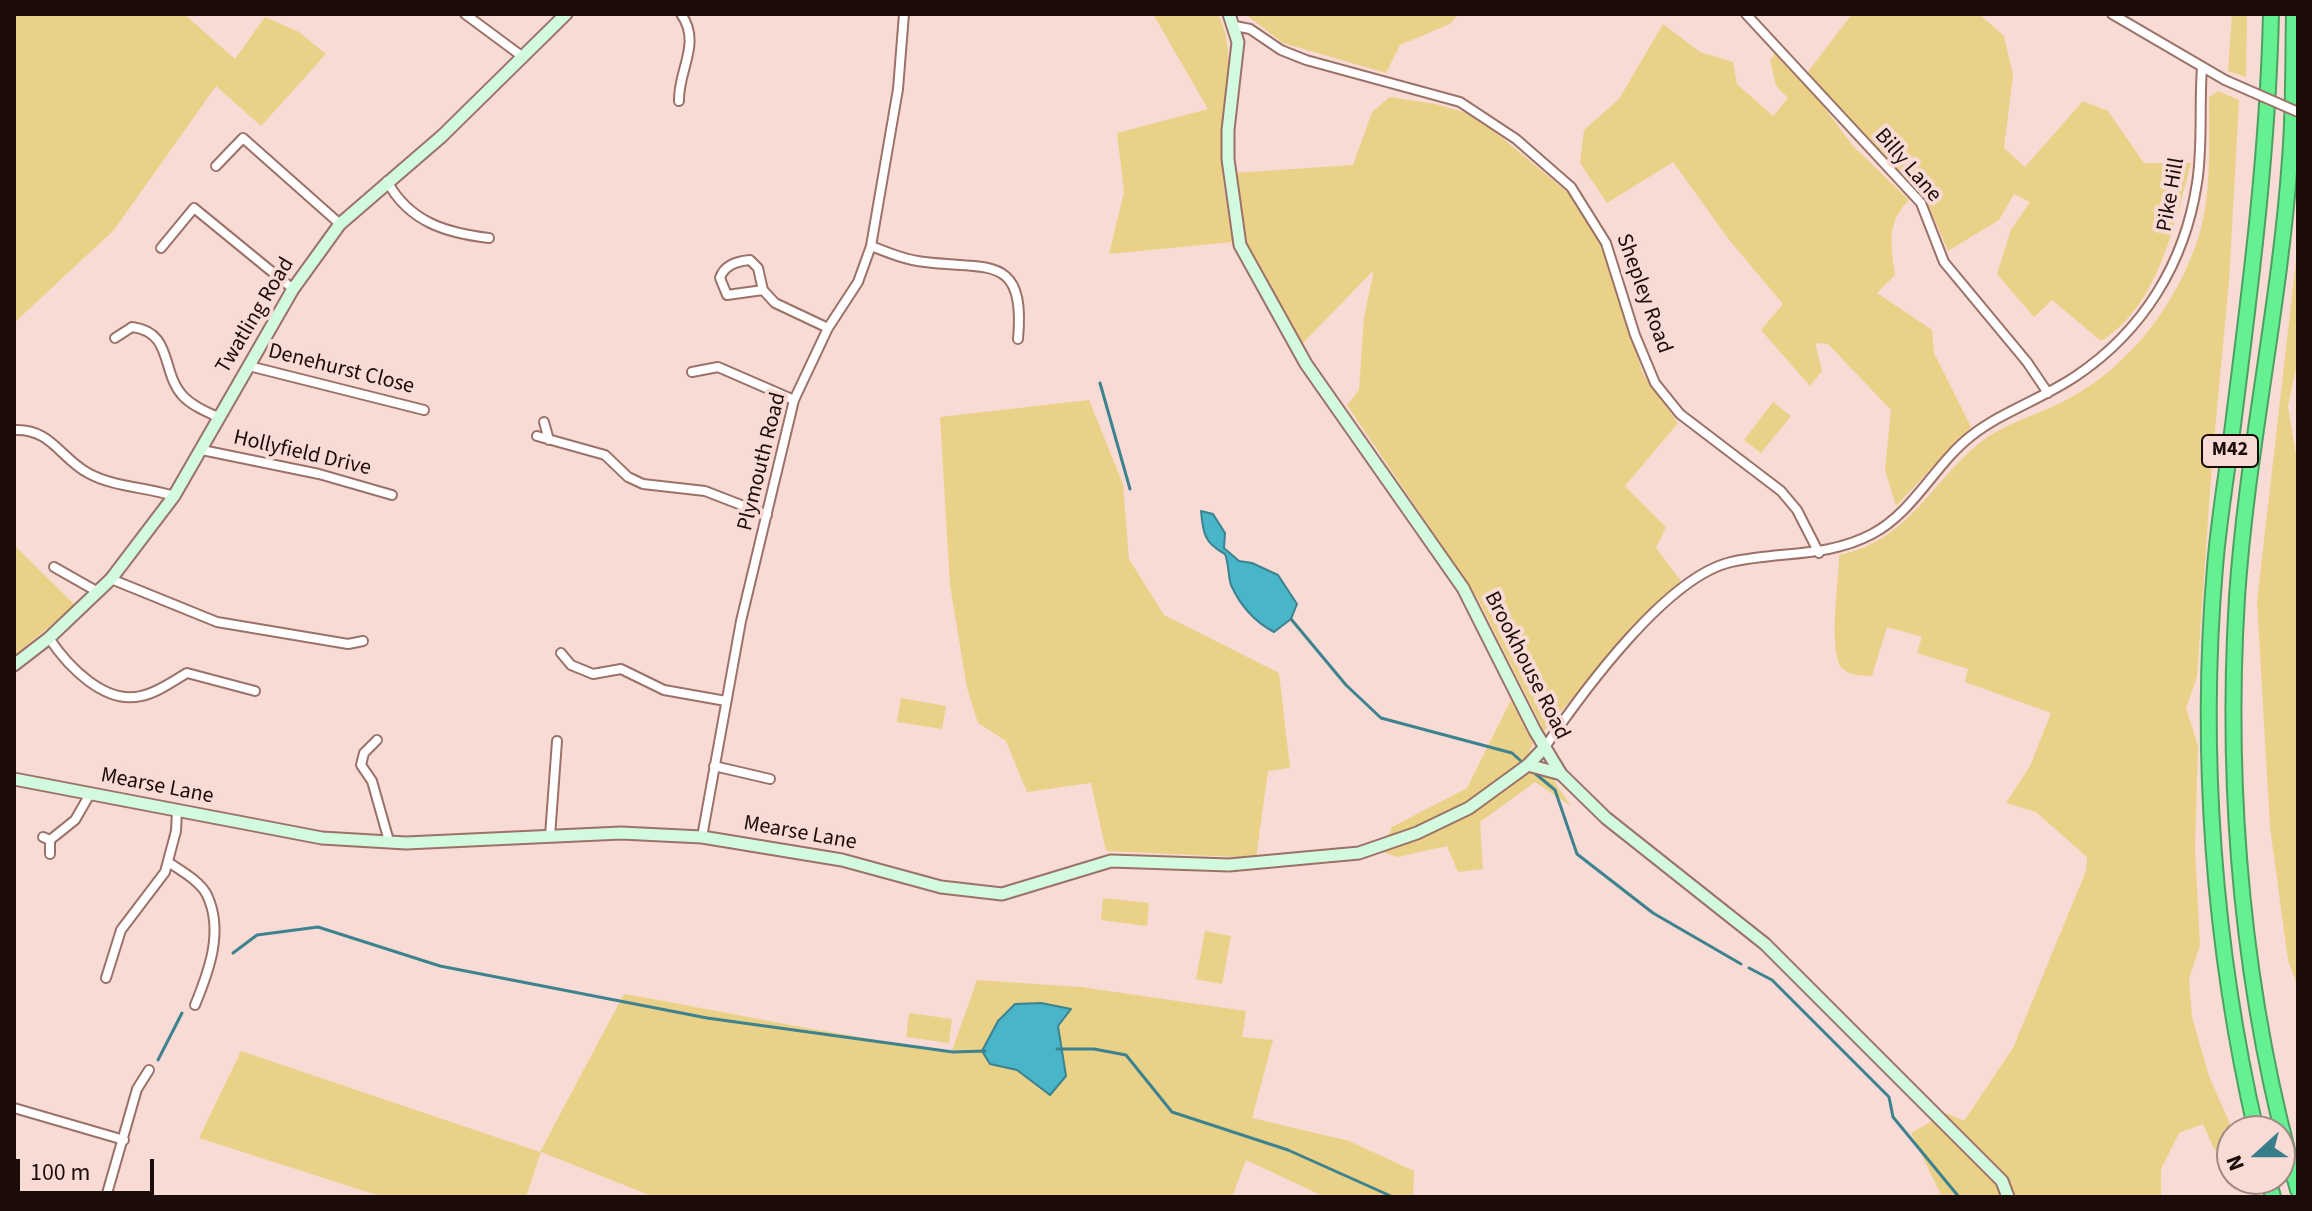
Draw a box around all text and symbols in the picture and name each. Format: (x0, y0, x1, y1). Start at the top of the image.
street label: Billy Lane (1868, 124, 1946, 208)
street label: Pike Hill (2153, 156, 2191, 234)
street label: Shepley Road (1609, 231, 1677, 357)
street label: Twatling Road (211, 253, 301, 379)
street label: Denehurst Close (265, 339, 417, 401)
street label: Plymouth Road (733, 390, 793, 534)
street label: Hollyfield Drive (231, 425, 373, 483)
road number: M42 (2202, 435, 2258, 467)
street label: Brookhouse Road (1477, 588, 1575, 744)
street label: Mearse Lane (98, 763, 216, 811)
street label: Mearse Lane (741, 811, 859, 857)
north arrow (2216, 1115, 2296, 1195)
scale bar (20, 1143, 158, 1193)
text: N (2218, 1150, 2253, 1175)
text: 100 m (30, 1155, 90, 1190)

